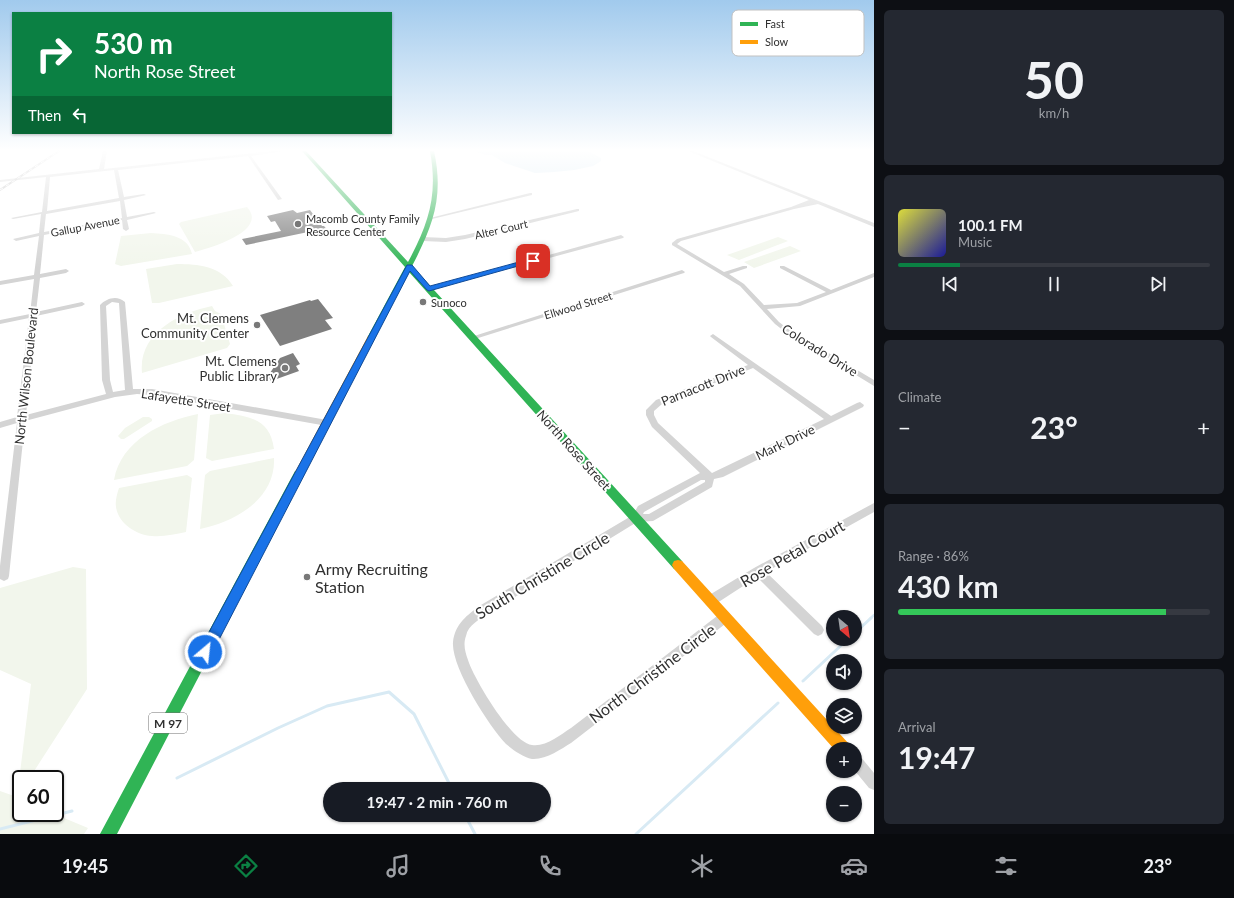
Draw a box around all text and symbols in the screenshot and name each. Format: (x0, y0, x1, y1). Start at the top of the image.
legend (732, 10, 864, 56)
text: Fast (765, 17, 785, 30)
text: 530 m (94, 26, 173, 60)
icon: right (28, 28, 80, 80)
text: Slow (765, 35, 789, 48)
text: 50 (1024, 48, 1084, 110)
text: North Rose Street (94, 60, 236, 82)
icon: left (69, 104, 91, 126)
text: km/h (1039, 105, 1069, 121)
text: Then (28, 106, 61, 124)
place label: Macomb County Family Resource Center (306, 212, 420, 238)
street label: Gallup Avenue (49, 213, 121, 239)
text: 100.1 FM (958, 216, 1023, 234)
street label: Alter Court (473, 217, 529, 241)
marker: Macomb County Family Resource Center (293, 219, 303, 229)
text: Music (958, 234, 992, 250)
pin (516, 244, 550, 278)
icon: arrive (522, 250, 544, 272)
icon: previous (939, 273, 961, 295)
icon: pause (1043, 273, 1065, 295)
icon: next (1147, 273, 1169, 295)
street label: Ellwood Street (542, 288, 614, 322)
place label: Sunoco (431, 296, 467, 309)
marker: Sunoco (418, 297, 428, 307)
street label: North Wilson Boulevard (11, 307, 41, 445)
place label: Mt. Clemens Community Center (141, 310, 249, 341)
marker: Mt. Clemens Community Center (252, 320, 262, 330)
street label: Colorado Drive (779, 320, 861, 380)
place label: Mt. Clemens Public Library (199, 353, 277, 384)
street label: Parnacott Drive (659, 361, 747, 409)
marker: Mt. Clemens Public Library (280, 363, 290, 373)
street label: Lafayette Street (140, 385, 232, 415)
text: Climate (898, 389, 941, 405)
street label: North Rose Street (534, 407, 614, 494)
text: 23° (1030, 409, 1078, 445)
text: − (898, 414, 911, 441)
text: + (1197, 414, 1210, 441)
street label: Mark Drive (753, 421, 817, 463)
street label: Rose Petal Court (736, 515, 848, 591)
street label: South Christine Circle (472, 528, 612, 622)
text: Range · 86% (898, 548, 969, 564)
place label: Army Recruiting Station (315, 559, 428, 596)
text: 430 km (898, 568, 999, 604)
marker: Army Recruiting Station (302, 572, 312, 582)
north arrow (826, 610, 862, 646)
map controls (826, 610, 862, 822)
street label: North Christine Circle (585, 619, 719, 727)
position arrow (184, 631, 226, 673)
button: sound (826, 654, 862, 690)
button: layers (826, 698, 862, 734)
road number: M 97 (149, 713, 187, 733)
text: Arrival (898, 719, 935, 735)
text: 19:47 (898, 739, 975, 775)
button: + (826, 742, 862, 778)
speed limit sign: 60 (12, 770, 64, 822)
button: − (826, 786, 862, 822)
text: 19:47 · 2 min · 760 m (367, 793, 507, 811)
icon: directions (232, 852, 260, 880)
icon: music (384, 852, 412, 880)
icon: phone (536, 852, 564, 880)
icon: climate (688, 852, 716, 880)
icon: car (840, 852, 868, 880)
icon: filters (992, 852, 1020, 880)
text: 19:45 (62, 855, 108, 877)
text: 23° (1144, 855, 1172, 877)

